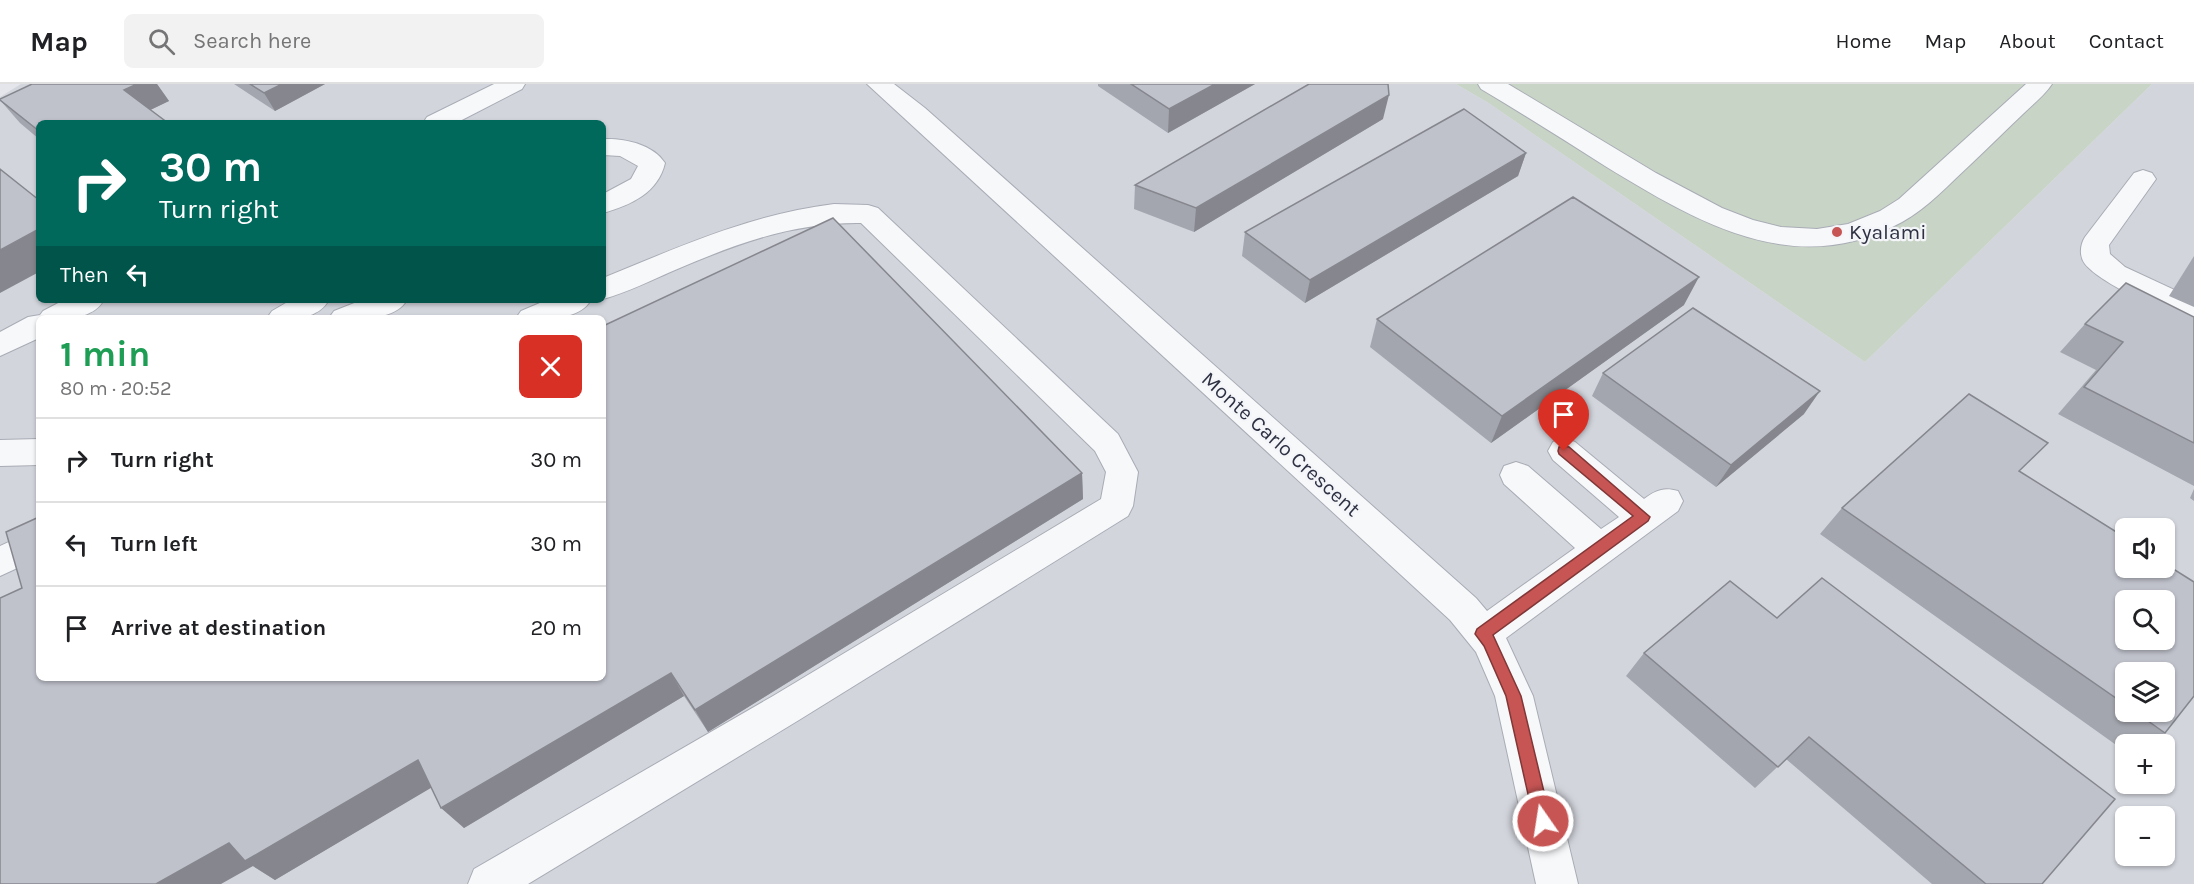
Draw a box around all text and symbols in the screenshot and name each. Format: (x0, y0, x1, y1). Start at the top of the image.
search box (124, 14, 544, 68)
text: Map (30, 25, 88, 58)
icon: search (145, 25, 178, 58)
text: Search here (193, 28, 311, 54)
text: Home (1836, 29, 1892, 53)
text: Map (1925, 29, 1966, 53)
text: About (1999, 29, 2056, 53)
text: Contact (2089, 29, 2164, 53)
text: 30 m (159, 142, 262, 192)
icon: right (60, 144, 138, 222)
text: Turn right (159, 193, 279, 225)
place label: Kyalami (1849, 220, 1926, 244)
marker: Kyalami (1830, 225, 1844, 239)
icon: left (121, 258, 154, 291)
text: Then (60, 262, 109, 288)
text: 1 min (60, 333, 150, 375)
button: close (519, 335, 582, 398)
street label: Monte Carlo Crescent (1197, 367, 1365, 521)
text: 80 m · 20:52 (60, 377, 172, 400)
pin (1538, 389, 1589, 451)
icon: arrive (1547, 398, 1580, 431)
icon: right (60, 444, 93, 477)
text: Turn right (111, 447, 214, 473)
text: 30 m (530, 447, 582, 473)
map controls (2115, 518, 2175, 866)
button: sound (2115, 518, 2175, 578)
icon: left (60, 528, 93, 561)
text: Turn left (111, 531, 198, 557)
text: 30 m (530, 531, 582, 557)
button: search (2115, 590, 2175, 650)
icon: arrive (60, 612, 93, 645)
text: Arrive at destination (111, 615, 326, 641)
text: 20 m (530, 615, 582, 641)
button: layers (2115, 662, 2175, 722)
button: + (2115, 734, 2175, 794)
position arrow (1511, 789, 1575, 853)
button: − (2115, 806, 2175, 866)

